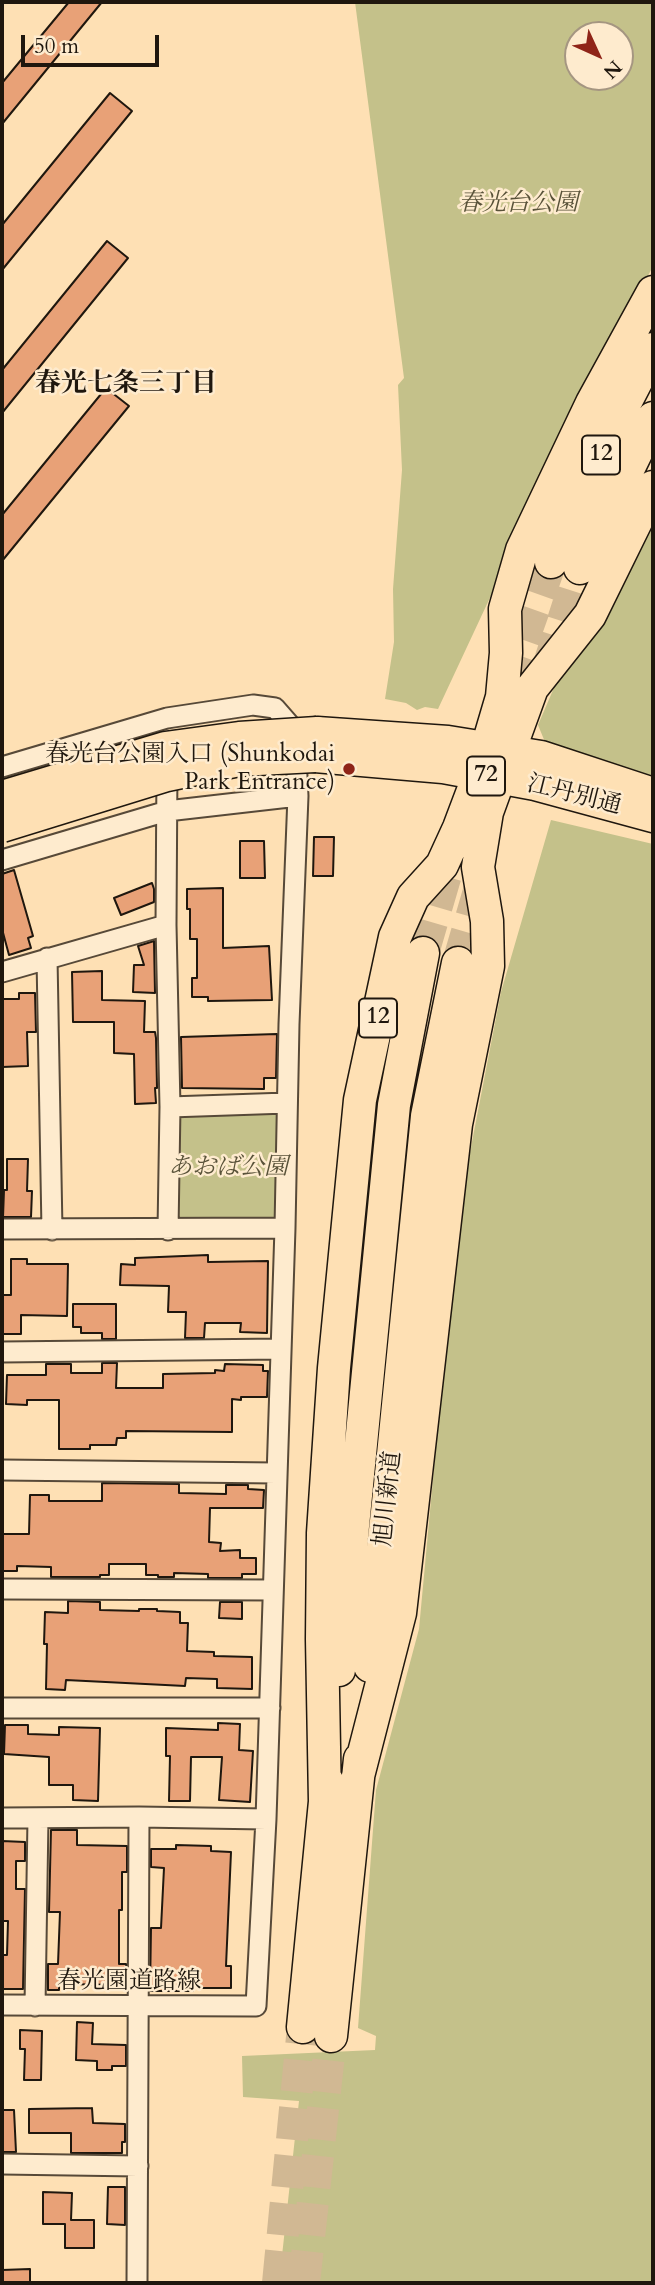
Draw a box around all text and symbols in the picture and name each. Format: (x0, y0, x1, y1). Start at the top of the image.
scale bar (24, 21, 163, 65)
north arrow (564, 21, 634, 91)
text: 50 m (34, 32, 79, 61)
text: N (597, 54, 627, 84)
park label: 春光台公園 (458, 190, 578, 218)
district label: 春光七条三丁目 (35, 369, 217, 401)
road number: 12 (582, 436, 620, 475)
place label: 春光台公園入口 (Shunkodai Park Entrance) (45, 741, 335, 797)
road number: 72 (467, 756, 505, 796)
marker: 春光台公園入口 (Shunkodai Park Entrance) (341, 761, 357, 777)
street label: 江丹別通 (524, 770, 624, 822)
road number: 12 (359, 998, 397, 1037)
park label: あおば公園 (168, 1154, 288, 1182)
street label: 旭川新道 (370, 1450, 408, 1548)
street label: 春光園道路線 (57, 1968, 201, 1996)

